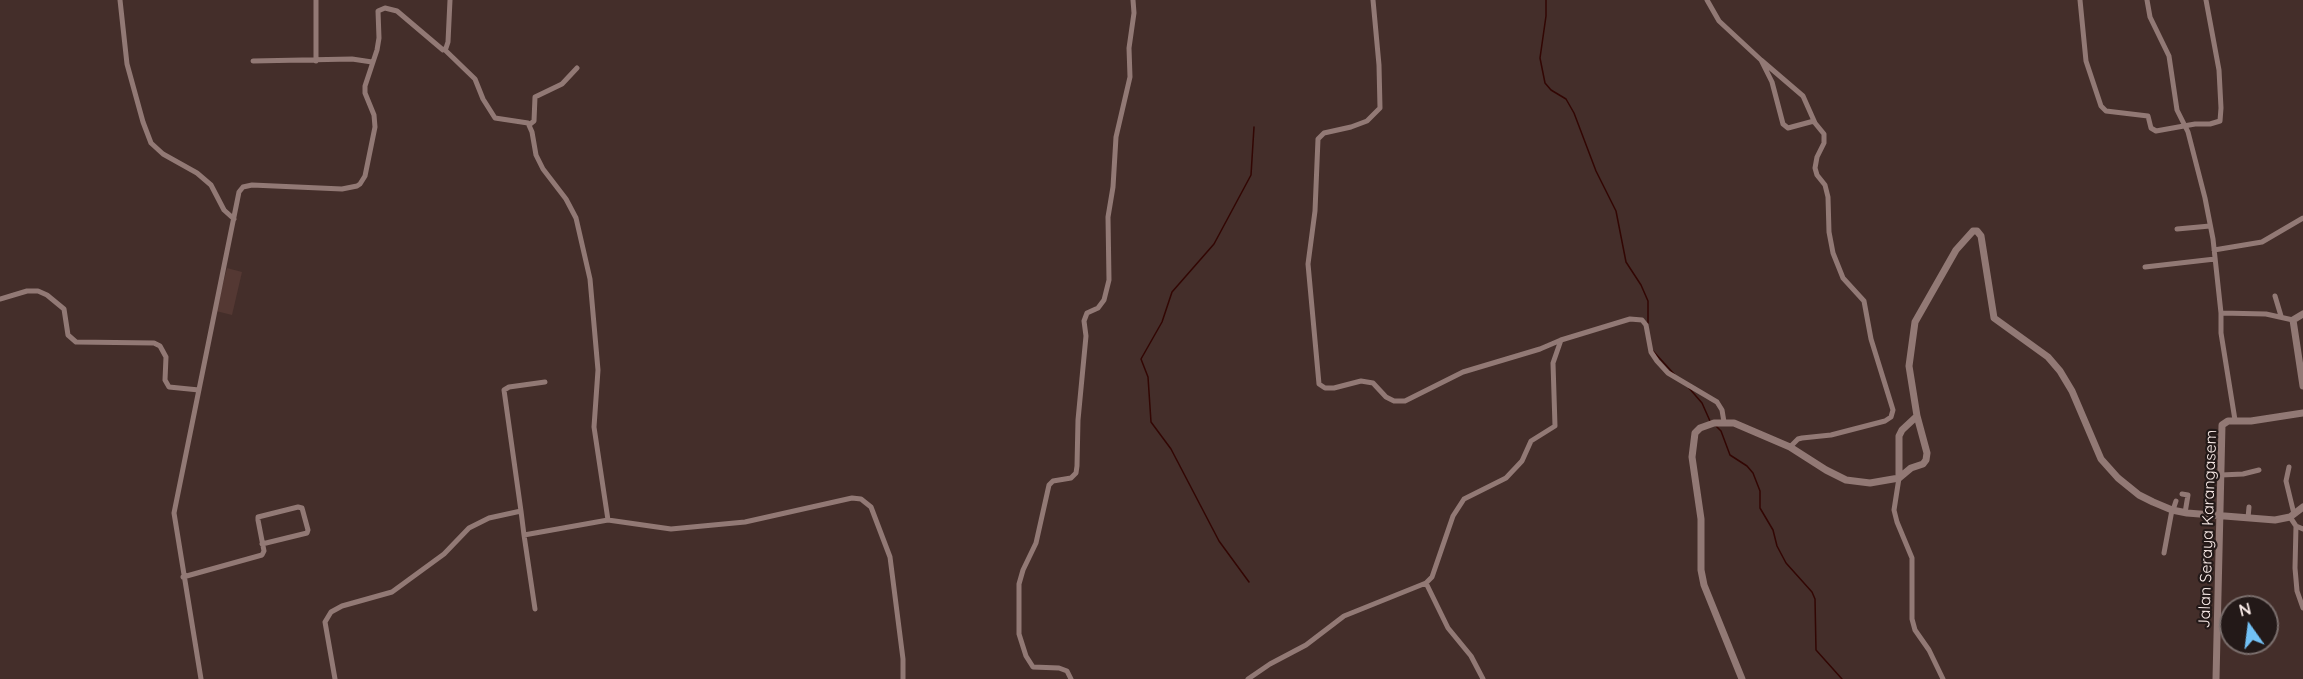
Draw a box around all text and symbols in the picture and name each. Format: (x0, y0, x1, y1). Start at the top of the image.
street label: Jalan Seraya Karangasem (2195, 429, 2221, 629)
north arrow (2219, 595, 2279, 655)
text: N (2237, 598, 2253, 621)

